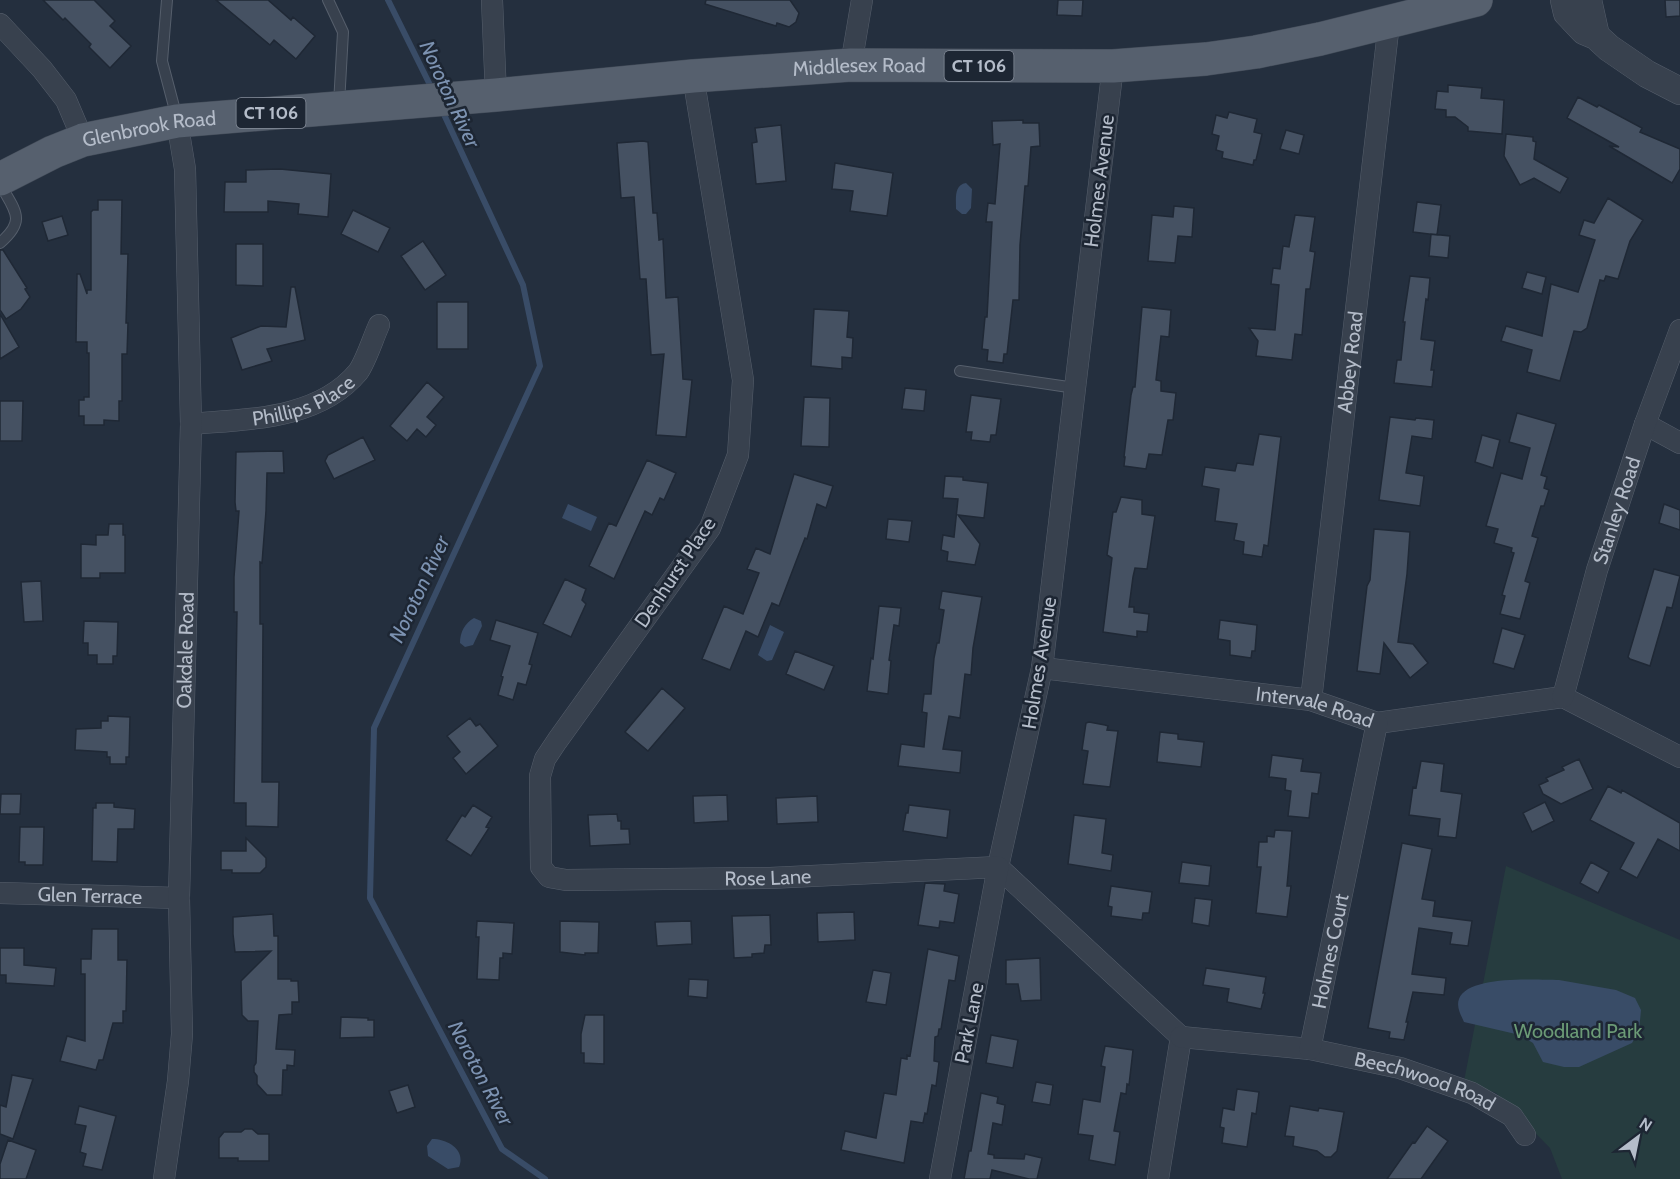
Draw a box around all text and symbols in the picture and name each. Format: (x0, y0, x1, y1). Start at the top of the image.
water label: Noroton River (414, 37, 486, 153)
road number: CT 106 (944, 51, 1014, 81)
street label: Middlesex Road (792, 53, 926, 81)
road number: CT 106 (236, 98, 306, 128)
street label: Glenbrook Road (80, 106, 217, 152)
street label: Holmes Avenue (1079, 113, 1119, 249)
street label: Abbey Road (1332, 310, 1368, 415)
street label: Phillips Place (251, 370, 360, 431)
street label: Stanley Road (1588, 454, 1645, 567)
street label: Denhurst Place (629, 512, 721, 632)
water label: Noroton River (383, 530, 455, 646)
street label: Oakdale Road (172, 592, 199, 709)
street label: Holmes Avenue (1017, 595, 1061, 731)
street label: Intervale Road (1254, 682, 1377, 733)
street label: Rose Lane (724, 864, 812, 890)
street label: Glen Terrace (37, 882, 143, 909)
street label: Holmes Court (1307, 891, 1354, 1011)
street label: Park Lane (949, 981, 989, 1065)
water label: Noroton River (443, 1016, 520, 1131)
park label: Woodland Park (1514, 1019, 1642, 1043)
street label: Beechwood Road (1352, 1047, 1500, 1116)
north arrow (1608, 1107, 1668, 1167)
text: N (1636, 1114, 1656, 1136)

